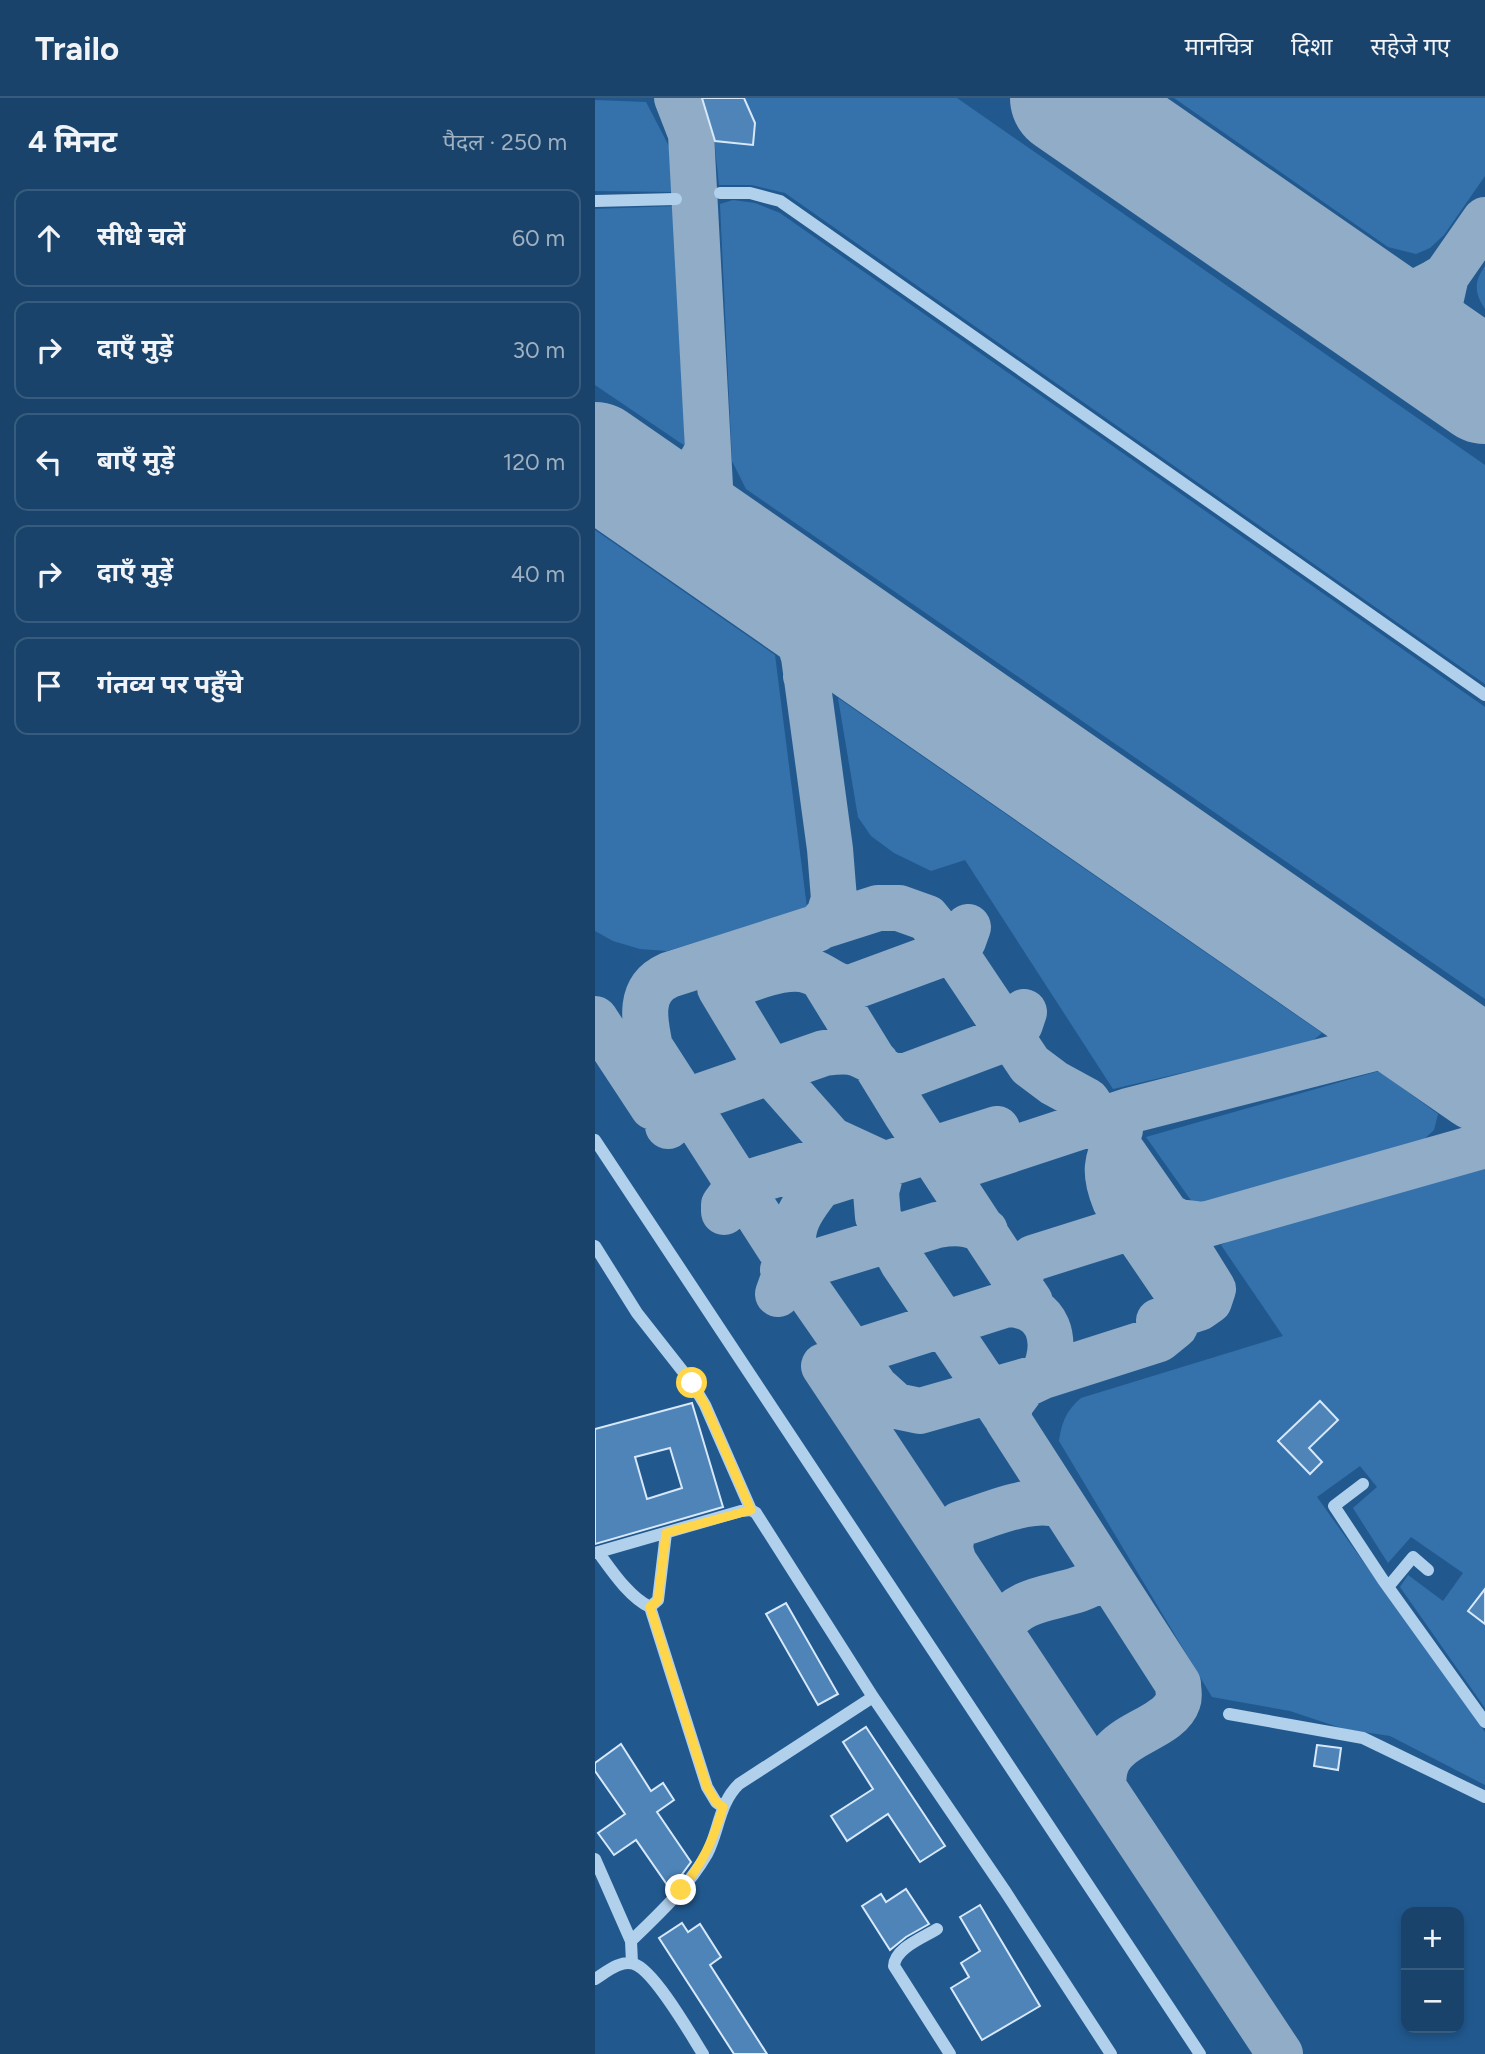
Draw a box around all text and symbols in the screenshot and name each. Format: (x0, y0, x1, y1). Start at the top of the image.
text: Trailo (35, 29, 119, 68)
text: मानचित्र (1184, 32, 1253, 61)
text: दिशा (1291, 32, 1333, 61)
text: सहेजे गए (1371, 32, 1450, 61)
text: 4 मिनट (28, 123, 117, 160)
text: पैदल · 250 m (443, 128, 567, 156)
icon: ahead (30, 219, 68, 257)
text: सीधे चलें (97, 220, 185, 252)
text: 60 m (512, 224, 565, 252)
icon: right (30, 331, 68, 369)
text: दाएँ मुड़ें (97, 332, 173, 364)
text: 30 m (512, 336, 565, 364)
icon: left (30, 443, 68, 481)
text: बाएँ मुड़ें (97, 444, 174, 476)
text: 120 m (503, 448, 565, 476)
icon: right (30, 555, 68, 593)
text: दाएँ मुड़ें (97, 556, 173, 588)
text: 40 m (511, 560, 565, 588)
icon: arrive (30, 667, 68, 705)
text: गंतव्य पर पहुँचे (97, 668, 243, 700)
route start (676, 1367, 707, 1398)
route end (665, 1874, 696, 1905)
map controls (1401, 1907, 1464, 2033)
button: + (1401, 1907, 1464, 1970)
button: − (1401, 1970, 1464, 2033)

